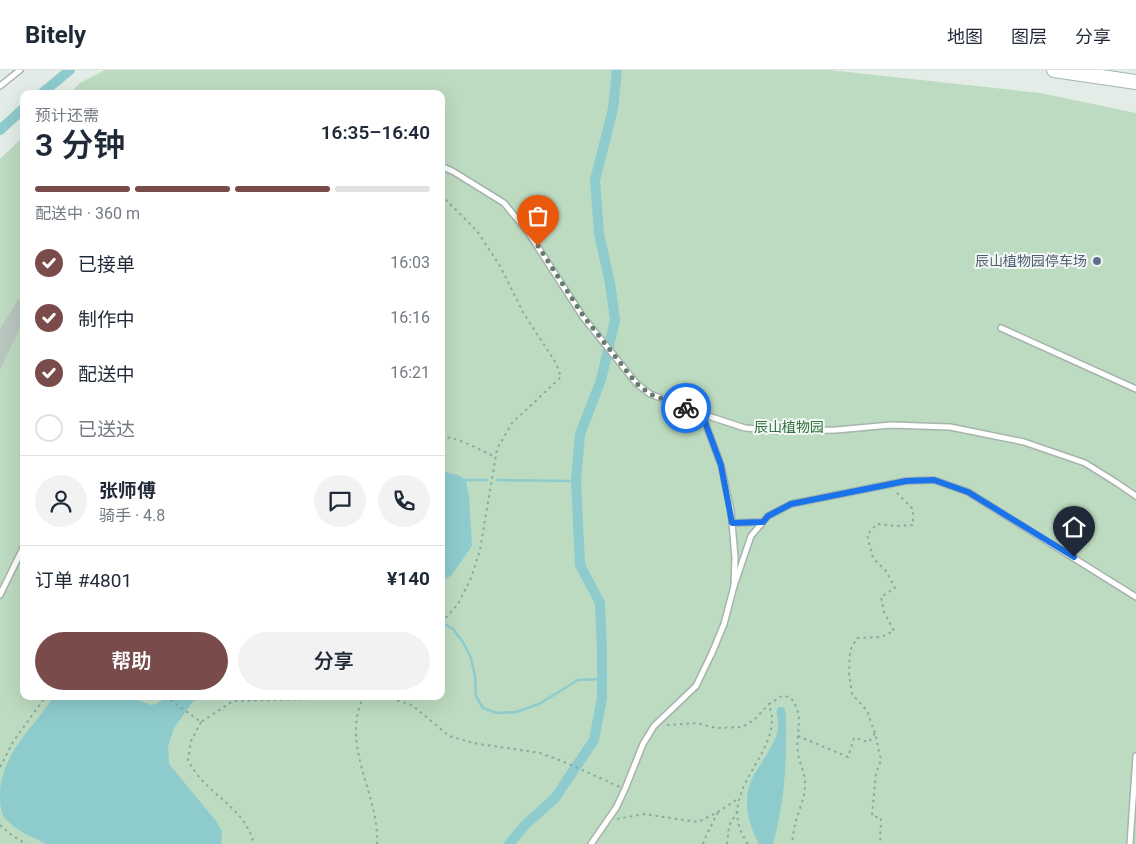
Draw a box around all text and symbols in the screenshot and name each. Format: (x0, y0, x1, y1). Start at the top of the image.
text: Bitely (25, 21, 86, 49)
text: 地图 (947, 26, 983, 47)
text: 图层 (1011, 26, 1047, 47)
text: 分享 (1075, 26, 1111, 47)
text: 预计还需 (35, 106, 99, 125)
text: 16:35–16:40 (321, 121, 430, 144)
text: 3 分钟 (35, 126, 125, 164)
pin (517, 195, 559, 246)
icon: bag (524, 202, 552, 230)
text: 配送中 · 360 m (35, 204, 140, 223)
icon: check (35, 249, 63, 277)
text: 已接单 (78, 253, 135, 276)
text: 16:03 (390, 253, 430, 272)
place label: 辰山植物园停车场 (975, 253, 1087, 269)
marker: 辰山植物园停车场 (1091, 255, 1103, 267)
icon: check (35, 304, 63, 332)
text: 制作中 (78, 308, 135, 331)
text: 16:16 (390, 308, 430, 327)
icon: check (35, 359, 63, 387)
text: 配送中 (78, 363, 135, 386)
text: 16:21 (390, 363, 430, 382)
courier (661, 383, 711, 433)
icon: bike (672, 394, 700, 422)
text: 已送达 (78, 418, 135, 441)
park label: 辰山植物园 (754, 419, 824, 435)
button: person (35, 475, 87, 527)
button: chat (314, 475, 366, 527)
button: phone (378, 475, 430, 527)
text: 张师傅 (99, 479, 156, 502)
text: 骑手 · 4.8 (99, 506, 165, 525)
pin (1053, 506, 1095, 557)
icon: home (1060, 513, 1088, 541)
text: ¥140 (387, 567, 430, 590)
text: 订单 #4801 (35, 569, 132, 592)
button: 帮助 (35, 632, 228, 690)
button: 分享 (238, 632, 430, 690)

